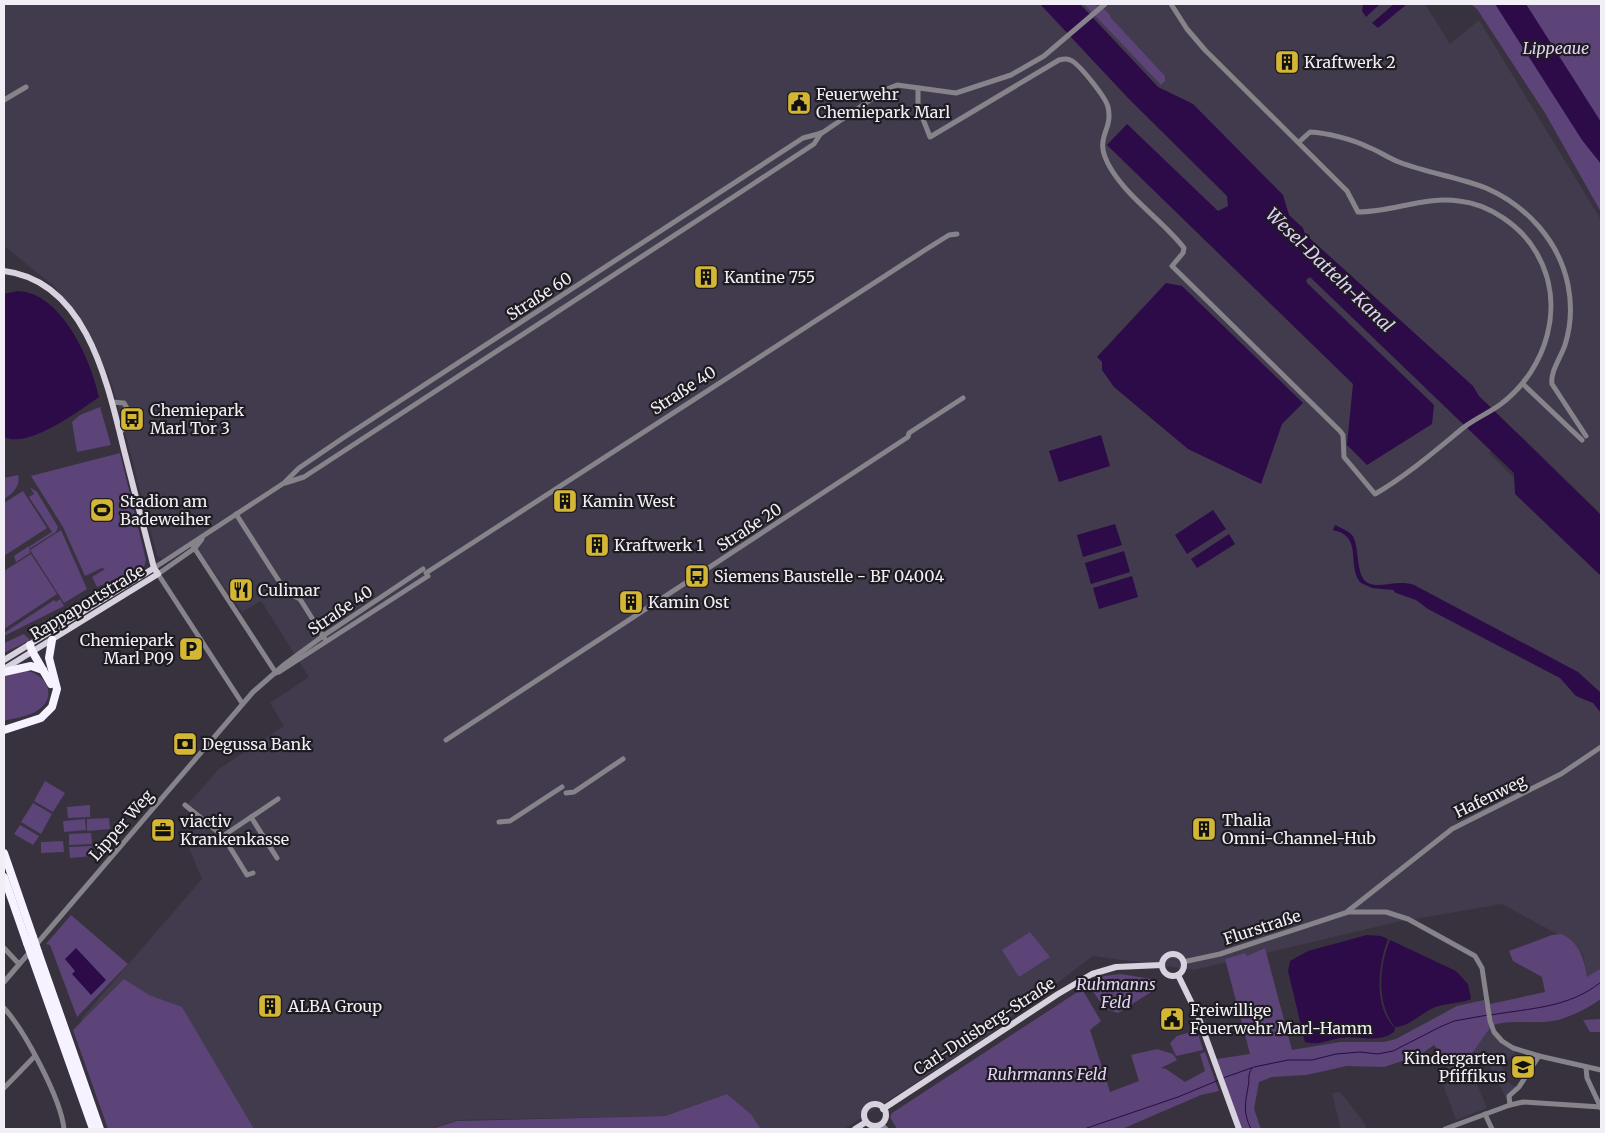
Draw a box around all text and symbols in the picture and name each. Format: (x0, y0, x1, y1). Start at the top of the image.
park label: Lippeaue (1523, 38, 1589, 58)
building icon: Kraftwerk 2 (1274, 49, 1300, 75)
place label: Kraftwerk 2 (1304, 52, 1396, 72)
place label: Feuerwehr Chemiepark Marl (816, 84, 950, 122)
public building icon: Feuerwehr Chemiepark Marl (786, 90, 812, 116)
water label: Wesel-Datteln-Kanal (1261, 203, 1399, 337)
building icon: Kantine 755 (693, 264, 719, 290)
street label: Straße 60 (502, 267, 576, 325)
place label: Kantine 755 (724, 267, 815, 287)
street label: Straße 40 (646, 361, 720, 419)
place label: Chemiepark Marl Tor 3 (150, 400, 245, 438)
bus stop icon: Chemiepark Marl Tor 3 (119, 406, 145, 432)
building icon: Kamin West (552, 488, 578, 514)
place label: Stadion am Badeweiher (120, 491, 211, 529)
place label: Kamin West (582, 491, 676, 511)
sports icon: Stadion am Badeweiher (89, 497, 115, 523)
street label: Straße 20 (713, 499, 785, 555)
building icon: Kraftwerk 1 (584, 532, 610, 558)
place label: Kraftwerk 1 (614, 535, 704, 555)
street label: Rappaportstraße (26, 560, 148, 644)
bus stop icon: Siemens Baustelle - BF 04004 (684, 563, 710, 589)
place label: Siemens Baustelle - BF 04004 (714, 566, 944, 586)
restaurant icon: Culimar (228, 577, 254, 603)
place label: Culimar (258, 580, 320, 600)
street label: Straße 40 (304, 581, 376, 639)
building icon: Kamin Ost (618, 589, 644, 615)
place label: Kamin Ost (648, 592, 730, 612)
place label: Chemiepark Marl P09 (80, 630, 175, 668)
parking icon: Chemiepark Marl P09 (178, 636, 204, 662)
bank icon: Degussa Bank (172, 731, 198, 757)
place label: Degussa Bank (202, 734, 312, 754)
street label: Hafenweg (1451, 770, 1529, 822)
street label: Lipper Weg (85, 785, 157, 865)
place label: Thalia Omni-Channel-Hub (1222, 810, 1376, 848)
place label: viactiv Krankenkasse (179, 811, 289, 849)
building icon: Thalia Omni-Channel-Hub (1191, 816, 1217, 842)
office icon: viactiv Krankenkasse (150, 817, 176, 843)
street label: Flurstraße (1221, 905, 1303, 949)
street label: Carl-Duisberg-Straße (909, 973, 1059, 1079)
park label: Ruhmanns Feld (1076, 974, 1156, 1012)
building icon: ALBA Group (257, 993, 283, 1019)
place label: ALBA Group (287, 996, 382, 1016)
place label: Freiwillige Feuerwehr Marl-Hamm (1190, 1000, 1373, 1038)
public building icon: Freiwillige Feuerwehr Marl-Hamm (1159, 1006, 1185, 1032)
place label: Kindergarten Pfiffikus (1403, 1048, 1506, 1086)
school or university icon: Kindergarten Pfiffikus (1510, 1054, 1536, 1080)
park label: Ruhrmanns Feld (987, 1064, 1107, 1084)

